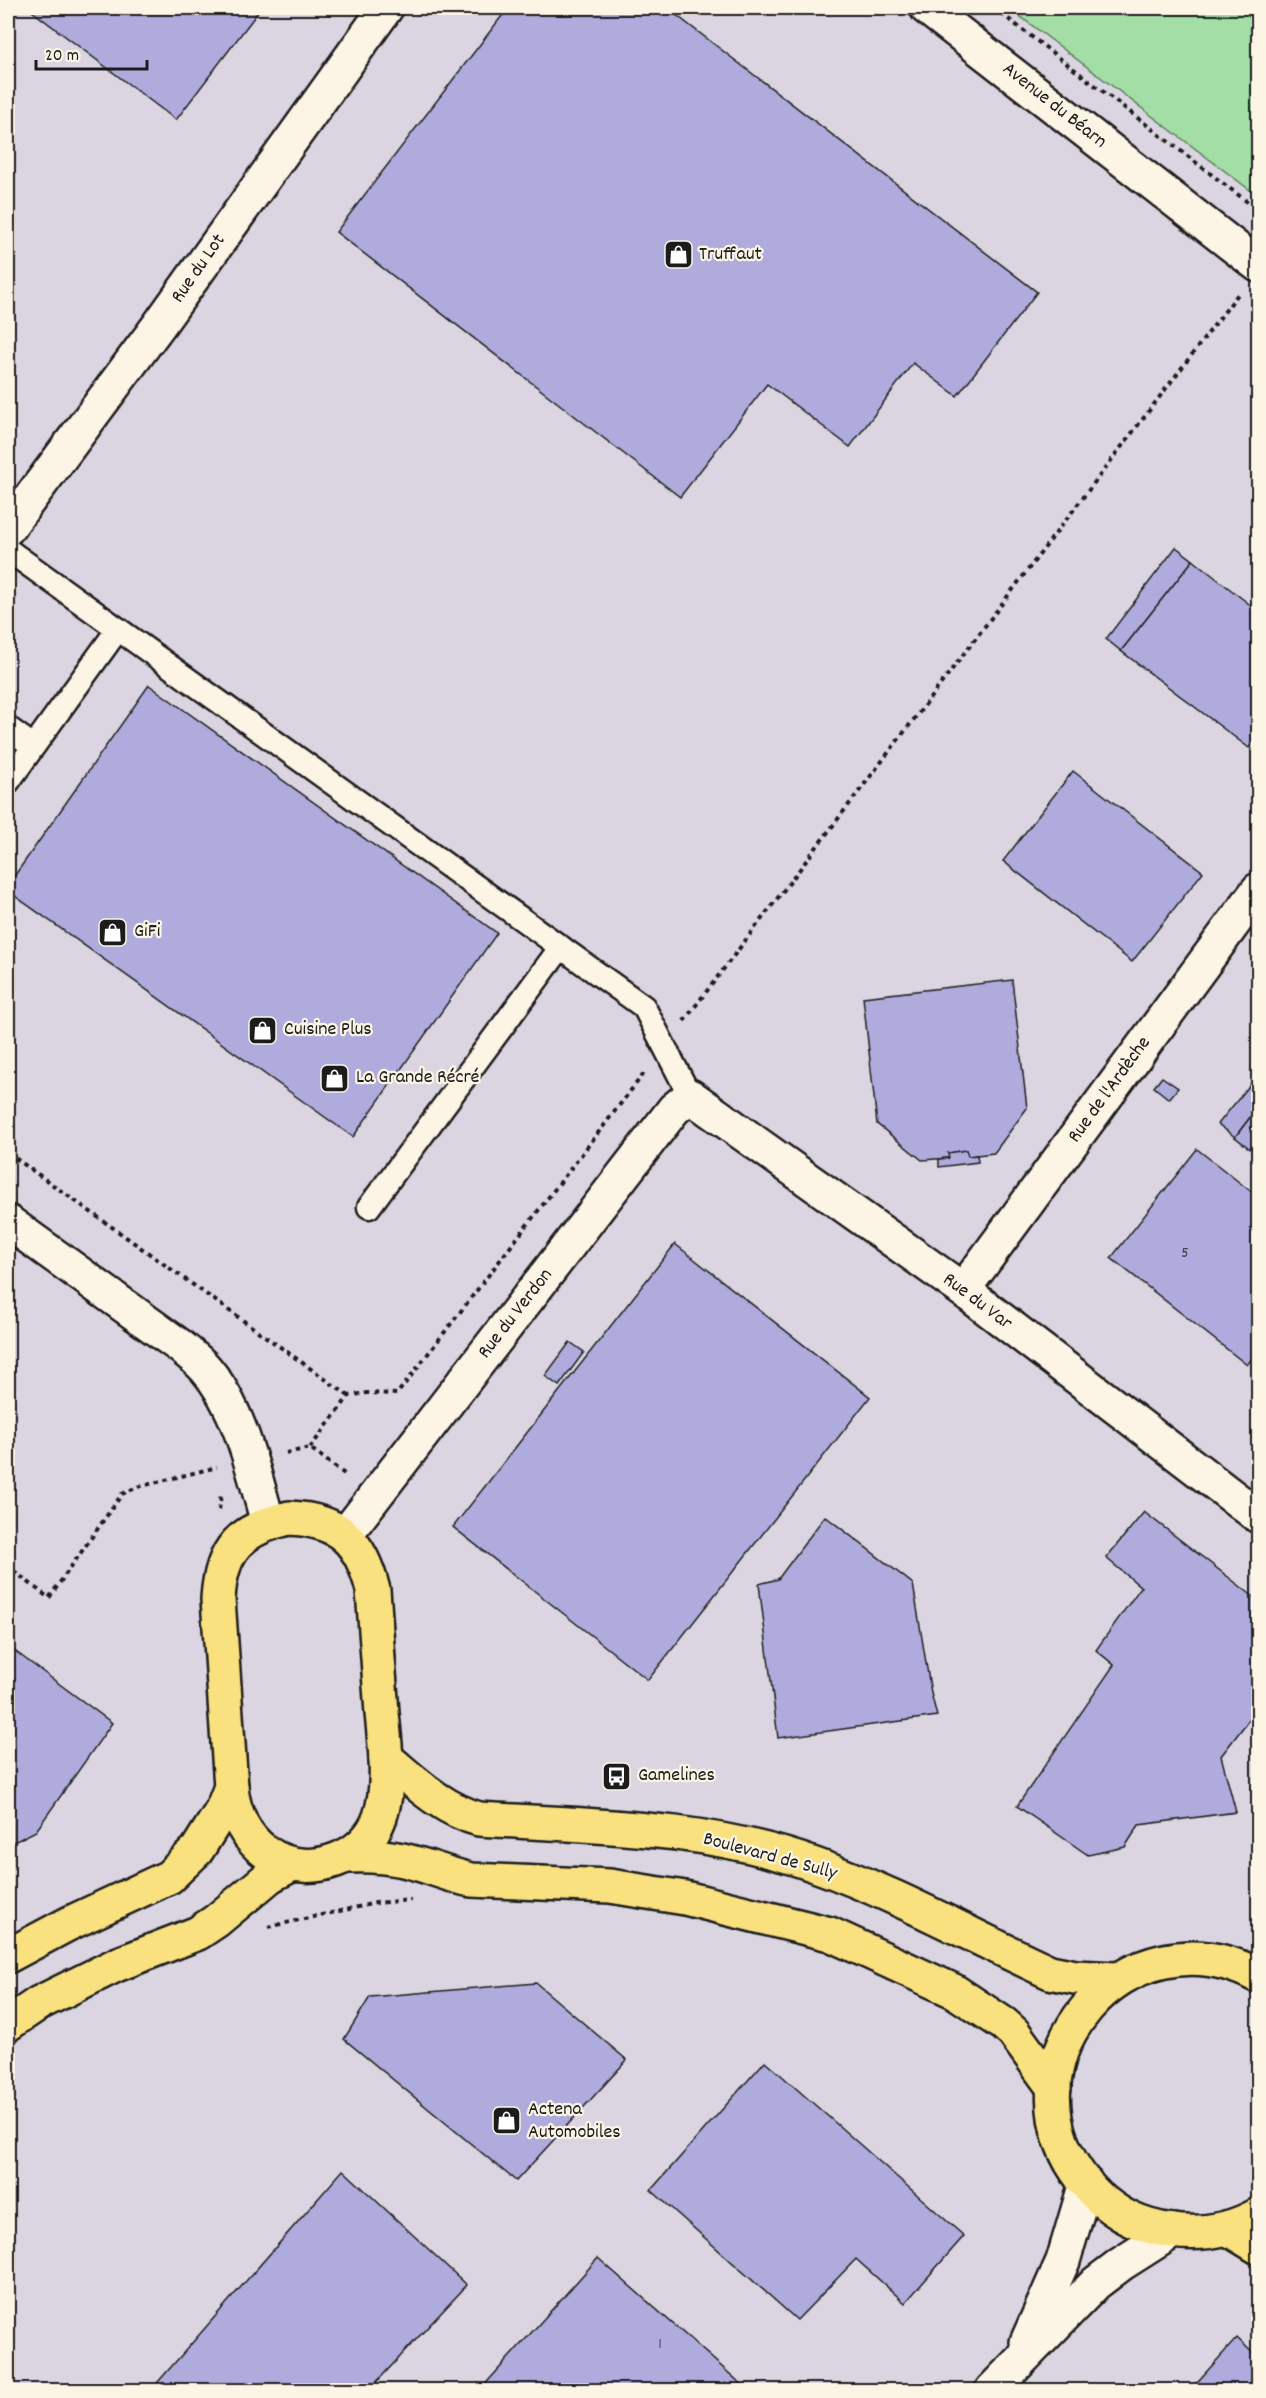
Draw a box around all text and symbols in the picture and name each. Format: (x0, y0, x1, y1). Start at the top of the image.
scale bar (36, 33, 147, 71)
text: 20 m (45, 44, 79, 69)
street label: Avenue du Béarn (996, 56, 1112, 156)
street label: Rue du Lot (165, 229, 233, 309)
shop icon: Truffaut (662, 239, 694, 271)
place label: Truffaut (699, 241, 762, 269)
shop icon: GiFi (97, 916, 129, 948)
place label: GiFi (134, 918, 161, 946)
shop icon: Cuisine Plus (247, 1014, 279, 1046)
place label: Cuisine Plus (284, 1016, 372, 1044)
street label: Rue de l'Ardèche (1062, 1031, 1158, 1149)
shop icon: La Grande Récré (319, 1062, 351, 1094)
place label: La Grande Récré (356, 1064, 479, 1092)
house number: 5 (1181, 1242, 1189, 1265)
street label: Rue du Verdon (472, 1263, 560, 1365)
street label: Rue du Var (936, 1267, 1018, 1338)
bus stop icon: Gamelines (601, 1760, 633, 1792)
place label: Gamelines (638, 1762, 715, 1790)
street label: Boulevard de Sully (700, 1826, 841, 1889)
place label: Actena Automobiles (528, 2096, 621, 2147)
shop icon: Actena Automobiles (491, 2105, 523, 2137)
house number: 1 (658, 2333, 662, 2356)

